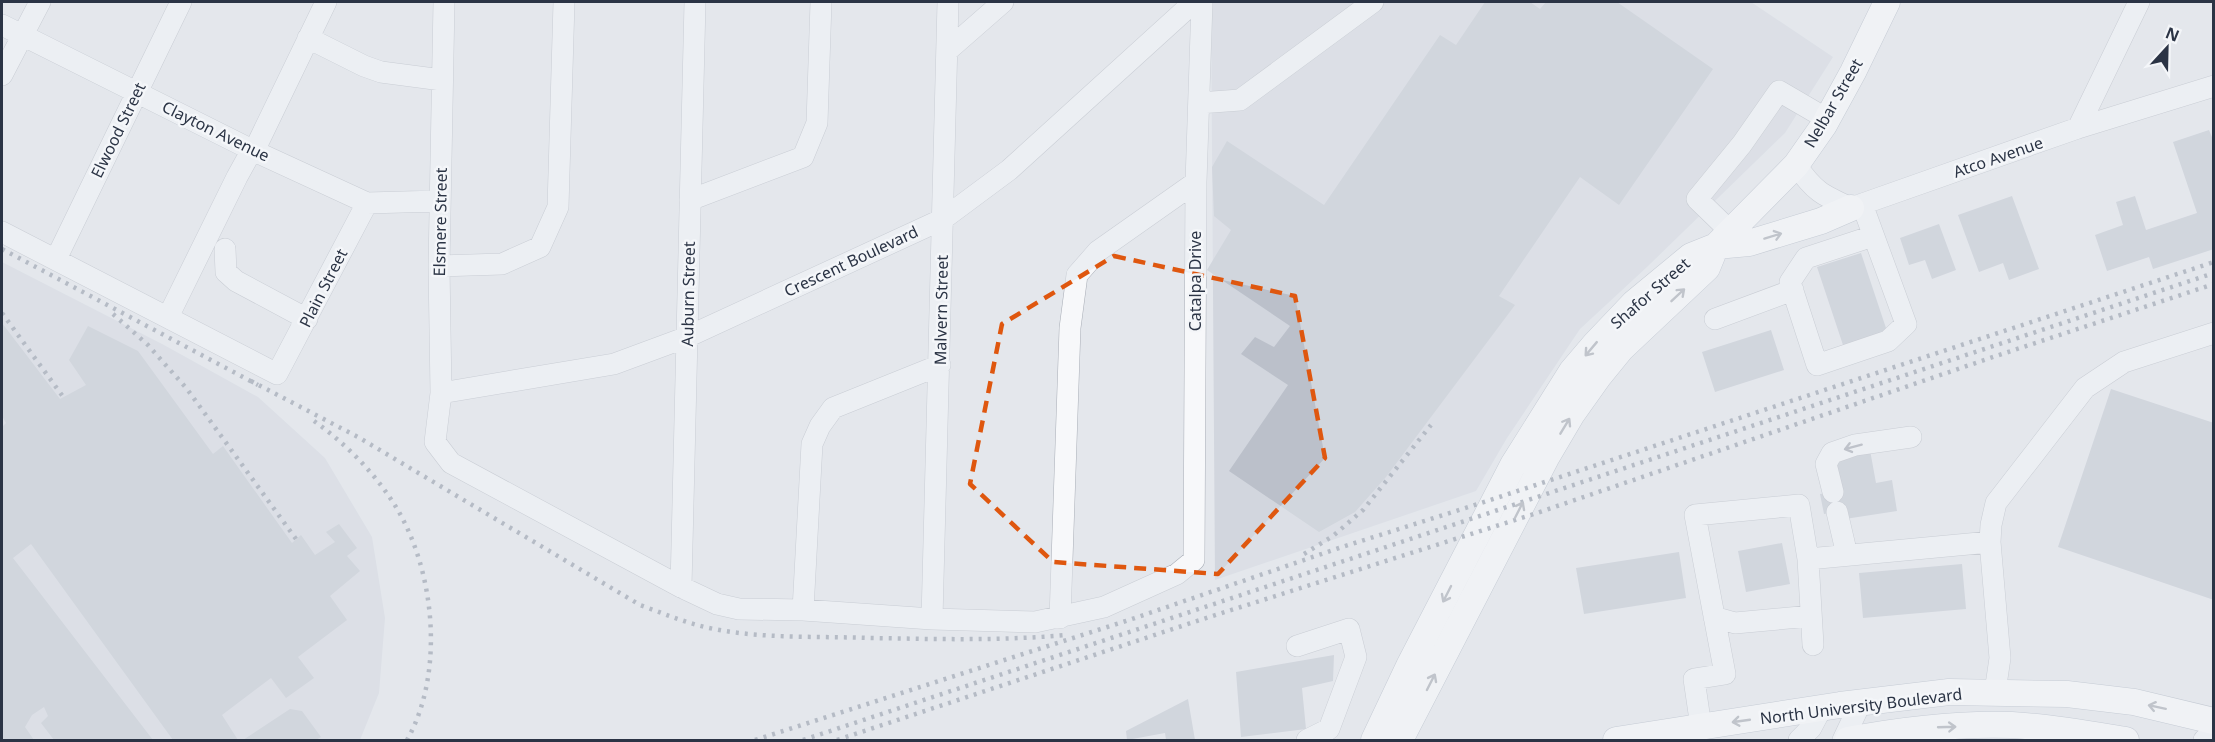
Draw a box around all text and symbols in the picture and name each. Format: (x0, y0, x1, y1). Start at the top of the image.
north arrow (2137, 18, 2197, 78)
text: N (2162, 21, 2183, 47)
street label: Nelbar Street (1799, 54, 1868, 152)
street label: Elwood Street (85, 78, 151, 181)
street label: Clayton Avenue (159, 95, 273, 167)
street label: Atco Avenue (1950, 131, 2046, 183)
street label: Elsmere Street (428, 167, 452, 277)
street label: Crescent Boulevard (780, 220, 922, 302)
one-way arrow (1763, 229, 1782, 240)
street label: Catalpa Drive (1184, 231, 1206, 331)
street label: Auburn Street (676, 241, 700, 347)
street label: Plain Street (294, 245, 352, 331)
street label: Shafor Street (1606, 252, 1694, 334)
street label: Malvern Street (929, 255, 953, 365)
one-way arrow (1670, 288, 1685, 302)
one-way arrow (1584, 341, 1598, 356)
one-way arrow (1559, 418, 1571, 435)
one-way arrow (1844, 441, 1863, 453)
one-way arrow (1514, 501, 1526, 519)
one-way arrow (1440, 585, 1452, 603)
one-way arrow (1426, 674, 1437, 692)
street label: North University Boulevard (1759, 683, 1963, 729)
one-way arrow (2147, 701, 2167, 712)
one-way arrow (1732, 715, 1752, 726)
one-way arrow (1937, 721, 1957, 733)

